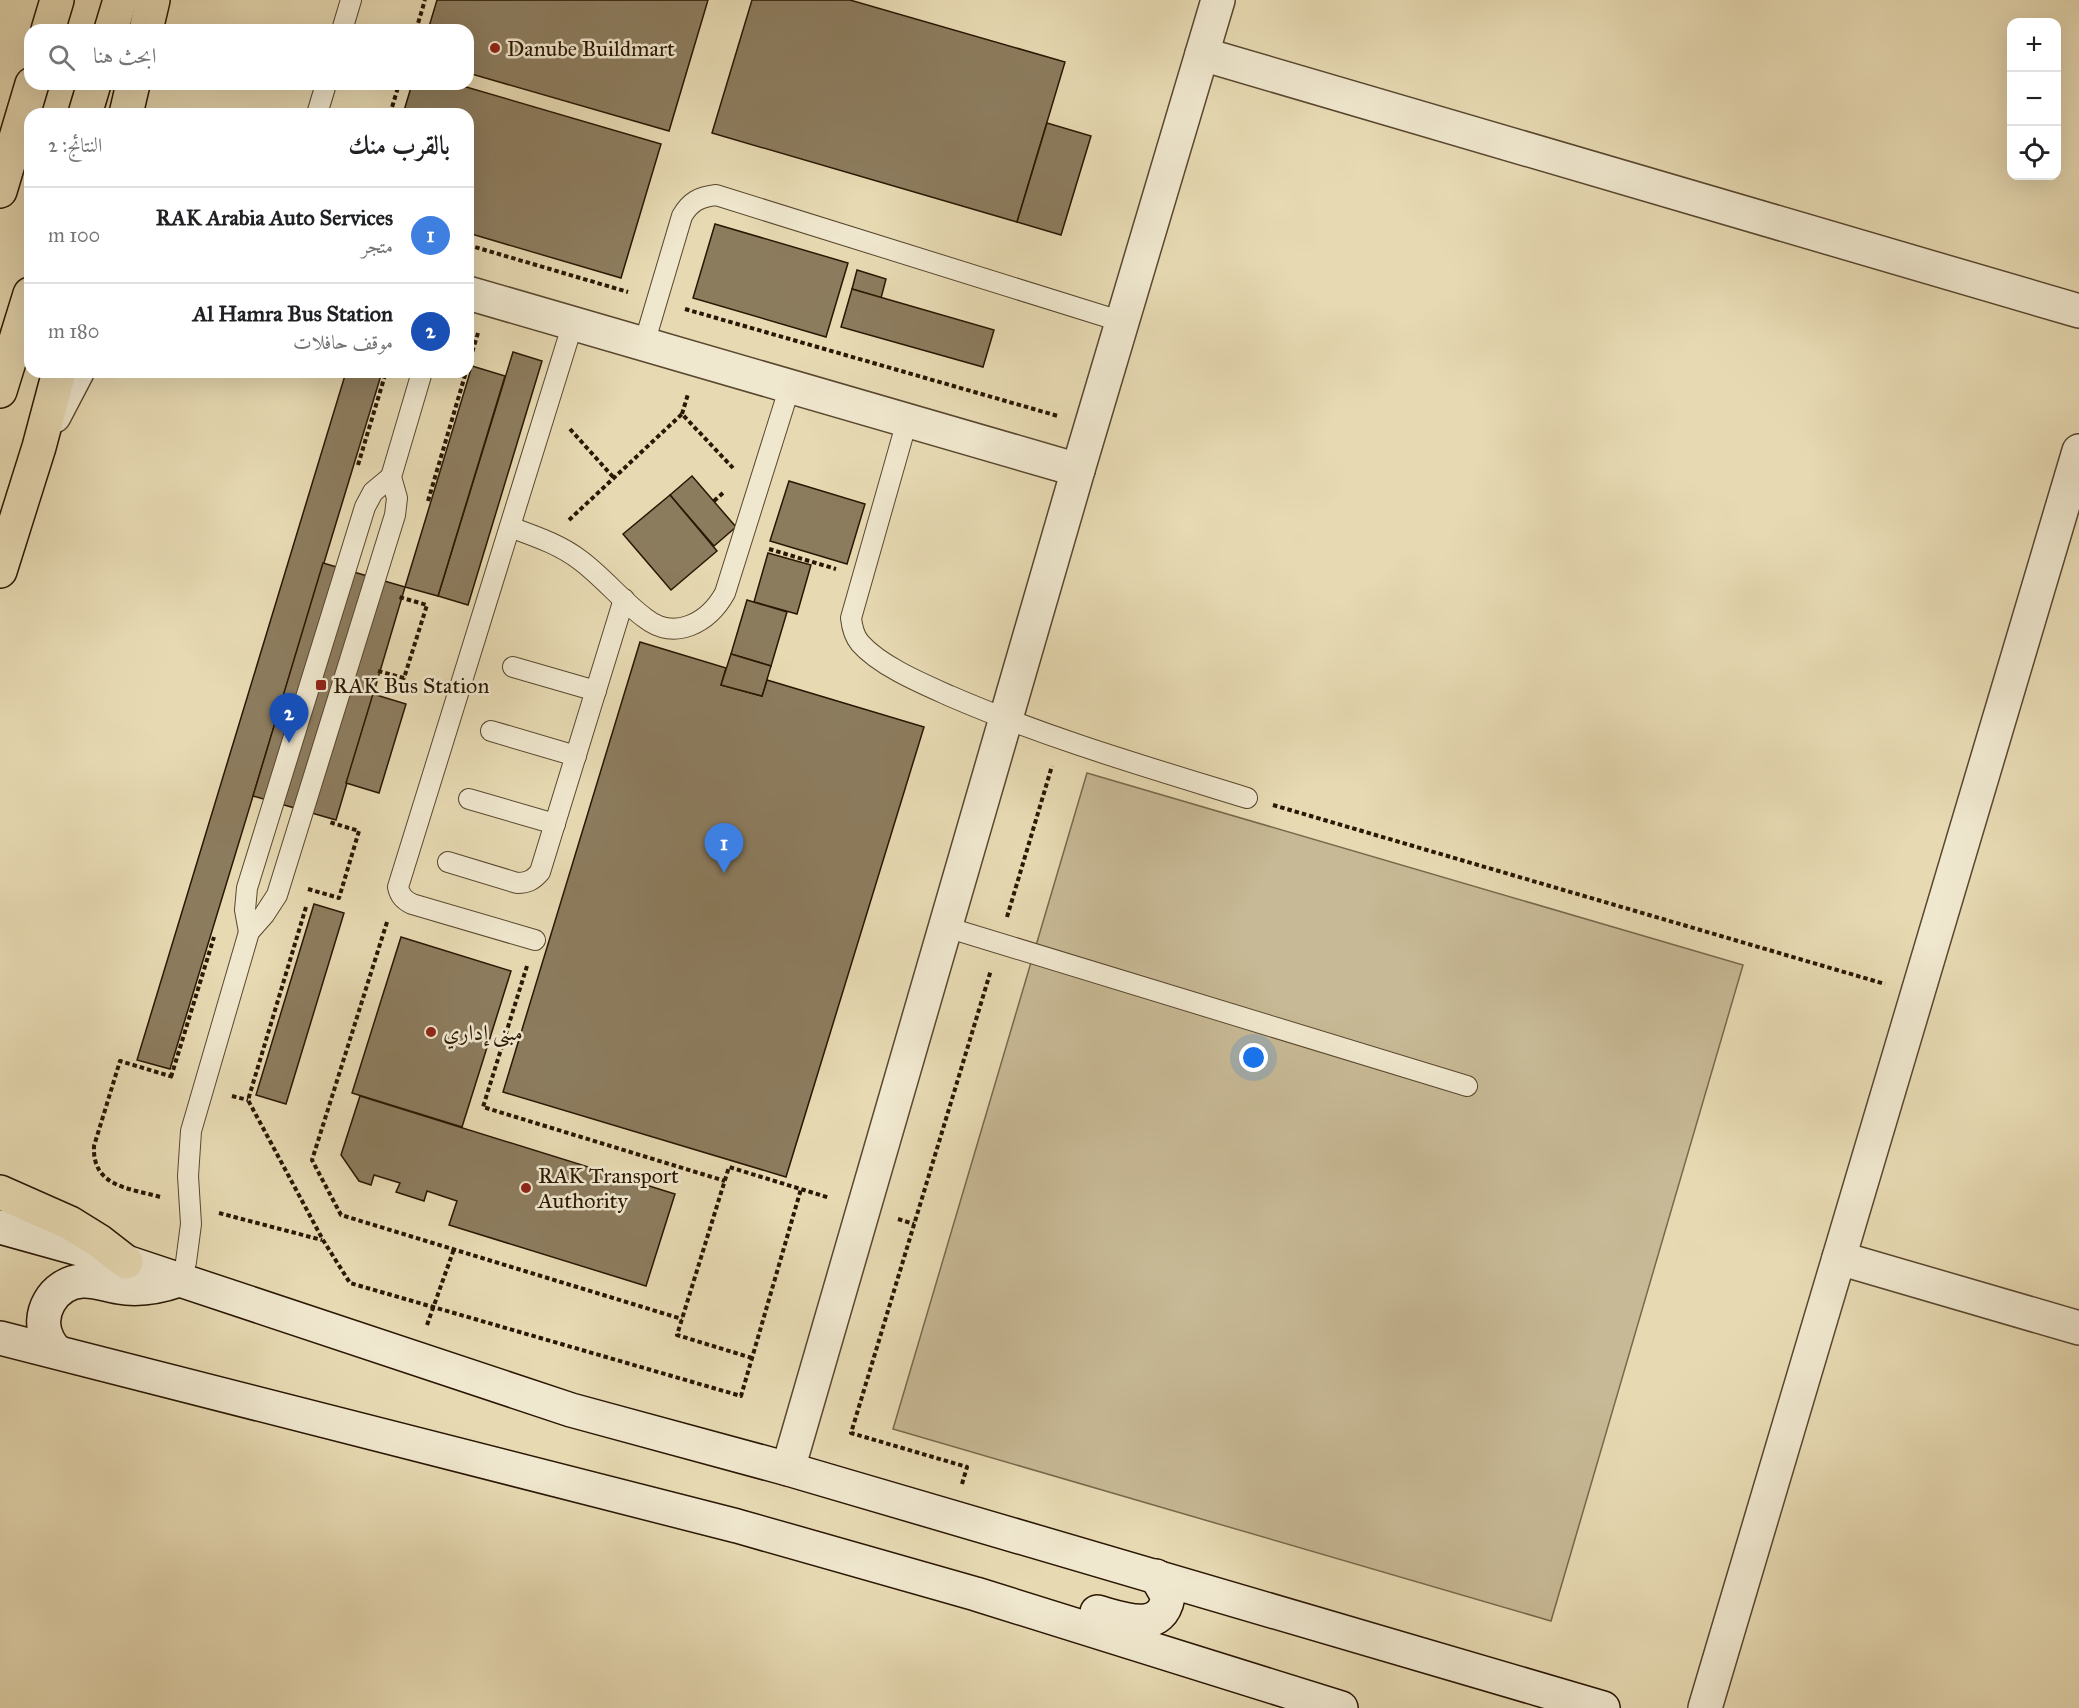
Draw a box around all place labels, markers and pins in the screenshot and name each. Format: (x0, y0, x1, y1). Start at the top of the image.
place label: Danube Buildmart (507, 35, 675, 62)
marker: Danube Buildmart (488, 41, 502, 55)
place label: RAK Bus Station (333, 672, 489, 699)
marker: RAK Bus Station (314, 678, 328, 692)
pin: 2 (270, 694, 308, 743)
pin: 1 (704, 824, 744, 873)
place label: مبنى إداري (443, 1019, 523, 1050)
marker: مبنى إداري (424, 1025, 438, 1039)
place label: RAK Transport Authority (537, 1162, 679, 1214)
marker: RAK Transport Authority (519, 1181, 533, 1195)

